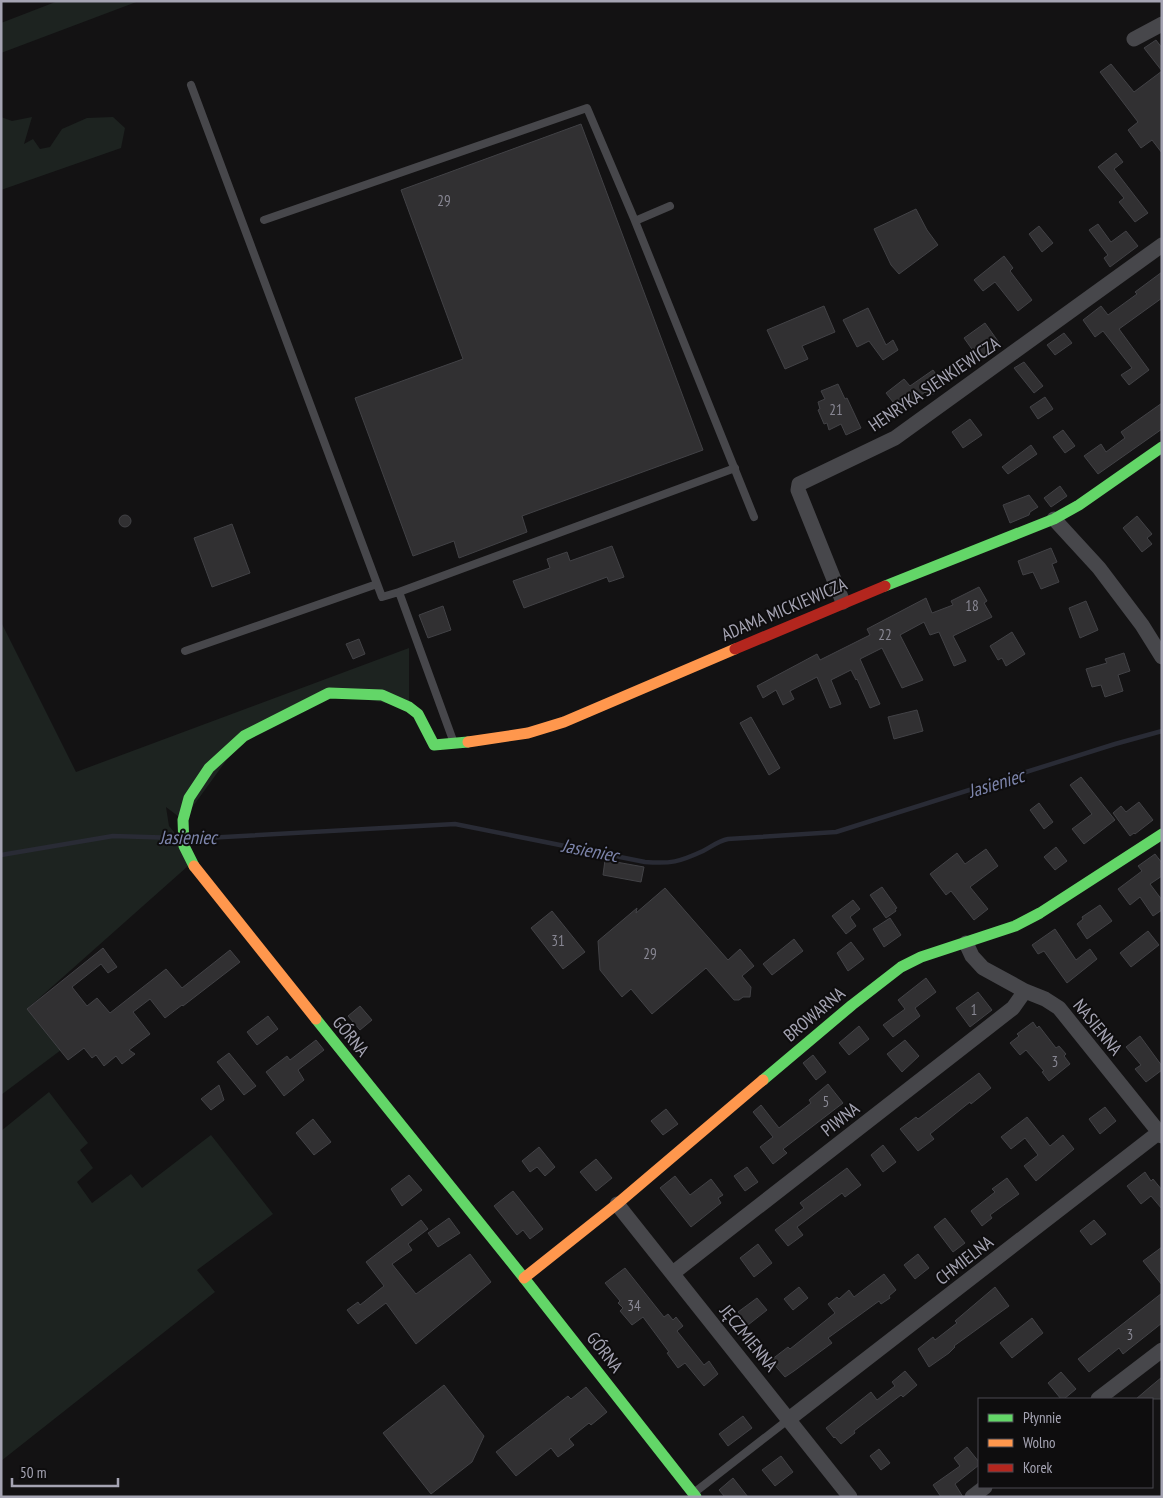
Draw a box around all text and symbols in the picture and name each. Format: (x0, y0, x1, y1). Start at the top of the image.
house number: 29 (437, 191, 451, 210)
street label: HENRYKA SIENKIEWICZA (864, 331, 1005, 436)
house number: 21 (829, 400, 843, 419)
street label: ADAMA MICKIEWICZA (718, 572, 851, 646)
house number: 18 (965, 596, 979, 615)
house number: 22 (878, 625, 892, 644)
water label: Jasieniec (964, 762, 1029, 803)
water label: Jasieniec (158, 825, 219, 849)
water label: Jasieniec (559, 833, 623, 868)
house number: 31 (551, 931, 565, 950)
house number: 29 (643, 944, 657, 963)
street label: BROWARNA (779, 981, 850, 1046)
street label: NASIENNA (1068, 994, 1128, 1060)
house number: 1 (971, 1000, 977, 1019)
street label: GÓRNA (328, 1011, 375, 1061)
house number: 3 (1052, 1052, 1058, 1071)
house number: 5 (823, 1092, 829, 1111)
street label: PIWNA (816, 1097, 864, 1141)
street label: CHMIELNA (931, 1230, 998, 1290)
house number: 34 (627, 1296, 641, 1315)
street label: JĘCZMIENNA (715, 1299, 783, 1376)
house number: 3 (1127, 1325, 1133, 1344)
street label: GÓRNA (582, 1327, 628, 1377)
legend (978, 1398, 1153, 1488)
text: Płynnie (1023, 1408, 1062, 1427)
text: Wolno (1023, 1433, 1056, 1452)
scale bar (12, 1456, 119, 1488)
text: Korek (1023, 1458, 1053, 1477)
text: 50 m (20, 1463, 46, 1482)

